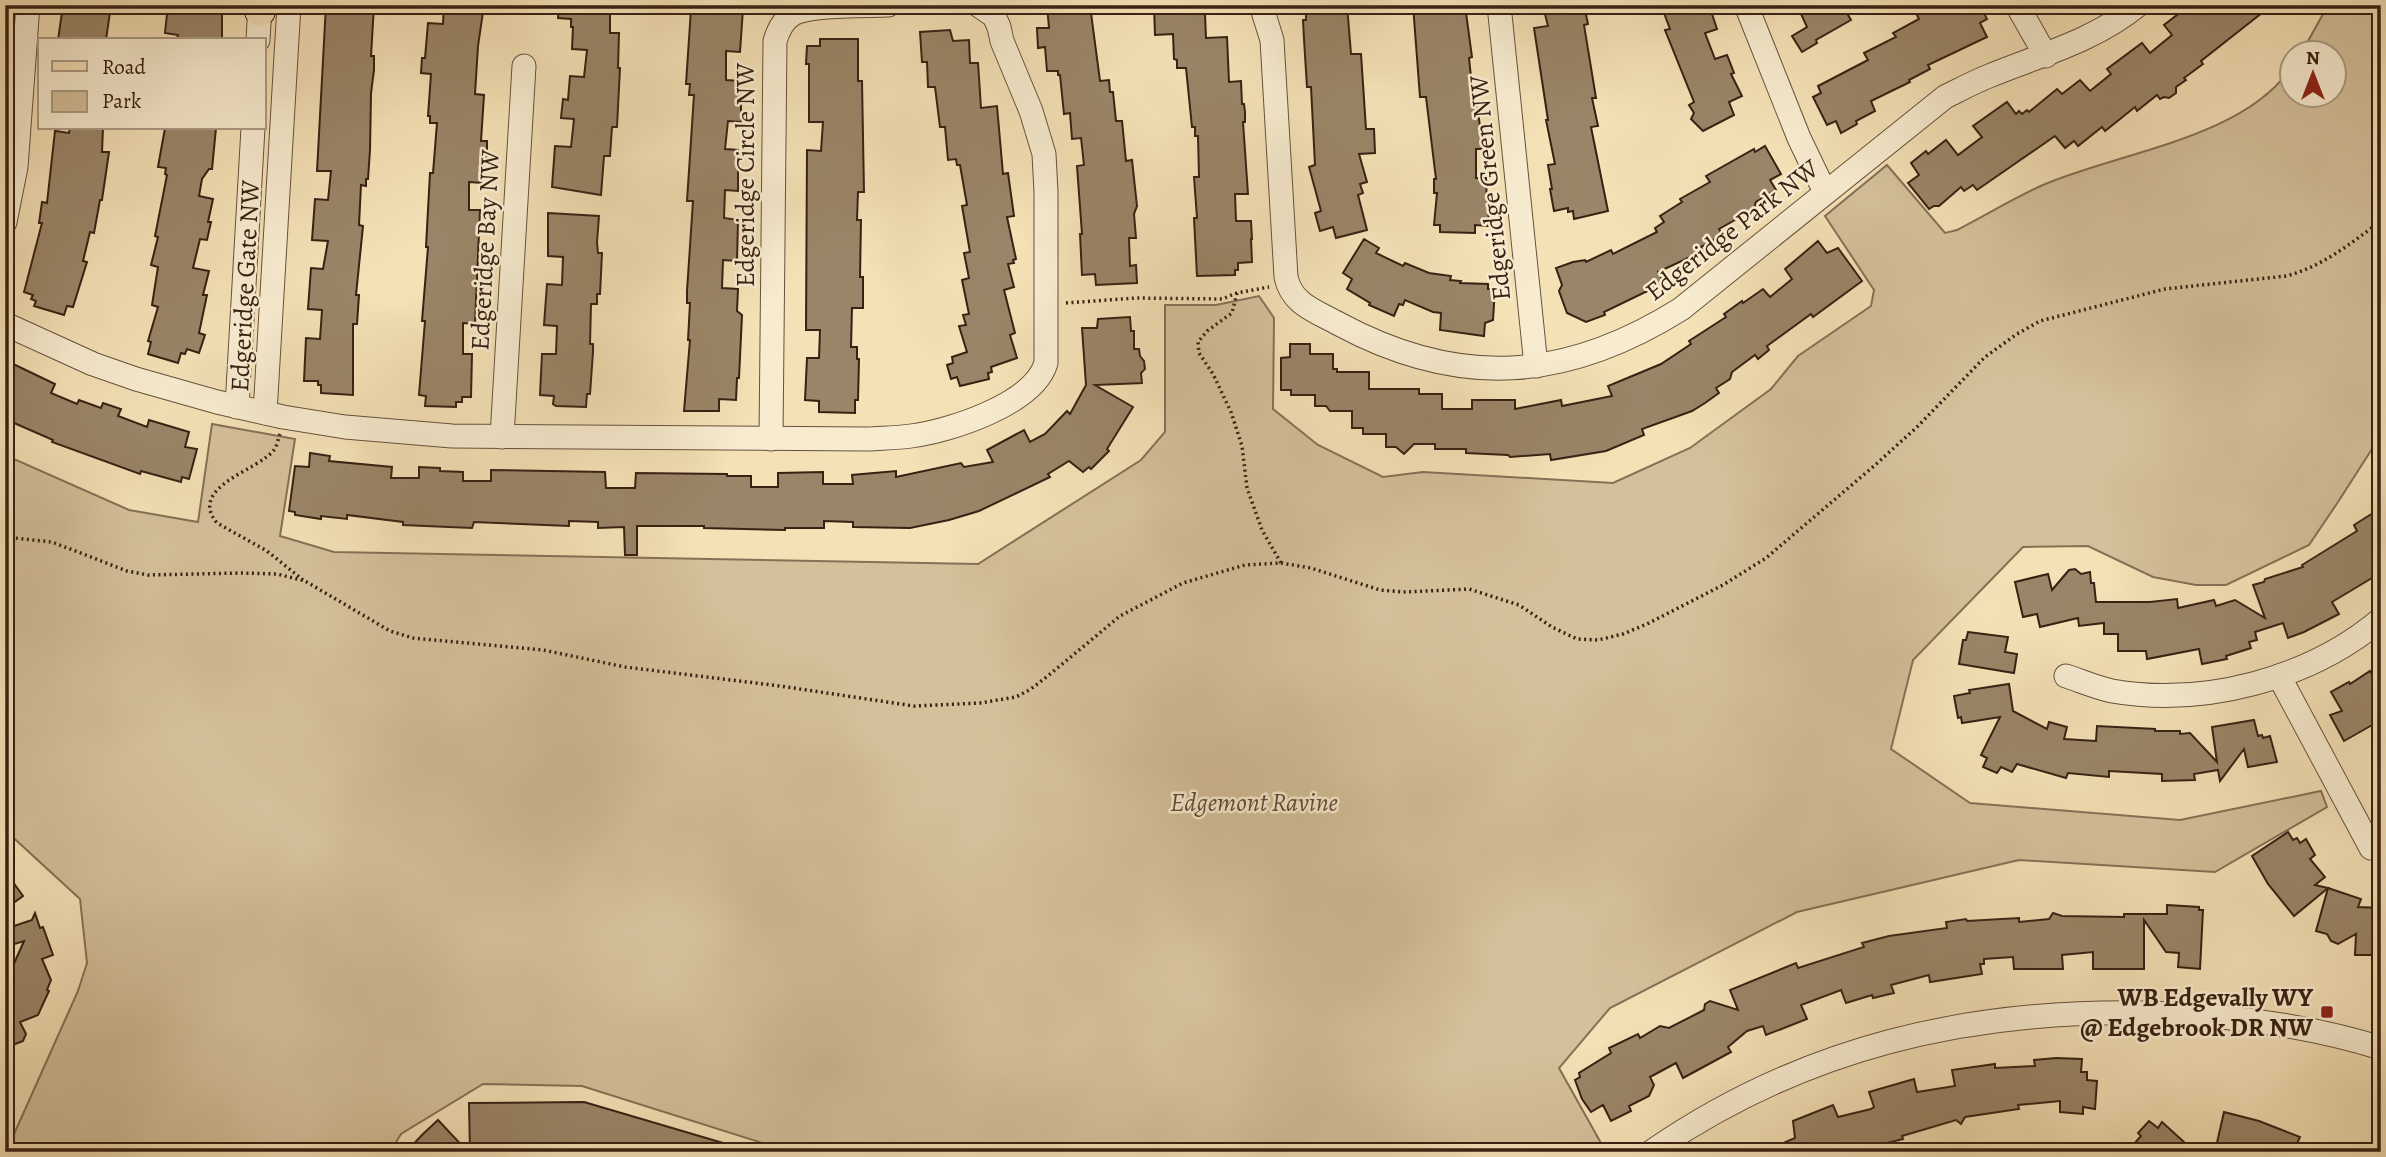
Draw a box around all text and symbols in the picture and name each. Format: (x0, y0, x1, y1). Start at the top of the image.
legend (38, 38, 266, 130)
north arrow (2278, 38, 2348, 108)
text: N (2306, 45, 2320, 71)
text: Road (102, 53, 146, 81)
street label: Edgeridge Circle NW (728, 62, 763, 287)
street label: Edgeridge Green NW (1461, 73, 1519, 302)
text: Park (102, 87, 142, 115)
street label: Edgeridge Bay NW (462, 148, 508, 351)
street label: Edgeridge Park NW (1638, 151, 1827, 309)
street label: Edgeridge Gate NW (222, 179, 268, 393)
park label: Edgemont Ravine (1170, 785, 1338, 820)
place label: WB Edgevally WY @ Edgebrook DR NW (2080, 980, 2314, 1045)
marker: WB Edgevally WY @ Edgebrook DR NW (2319, 1004, 2335, 1020)

